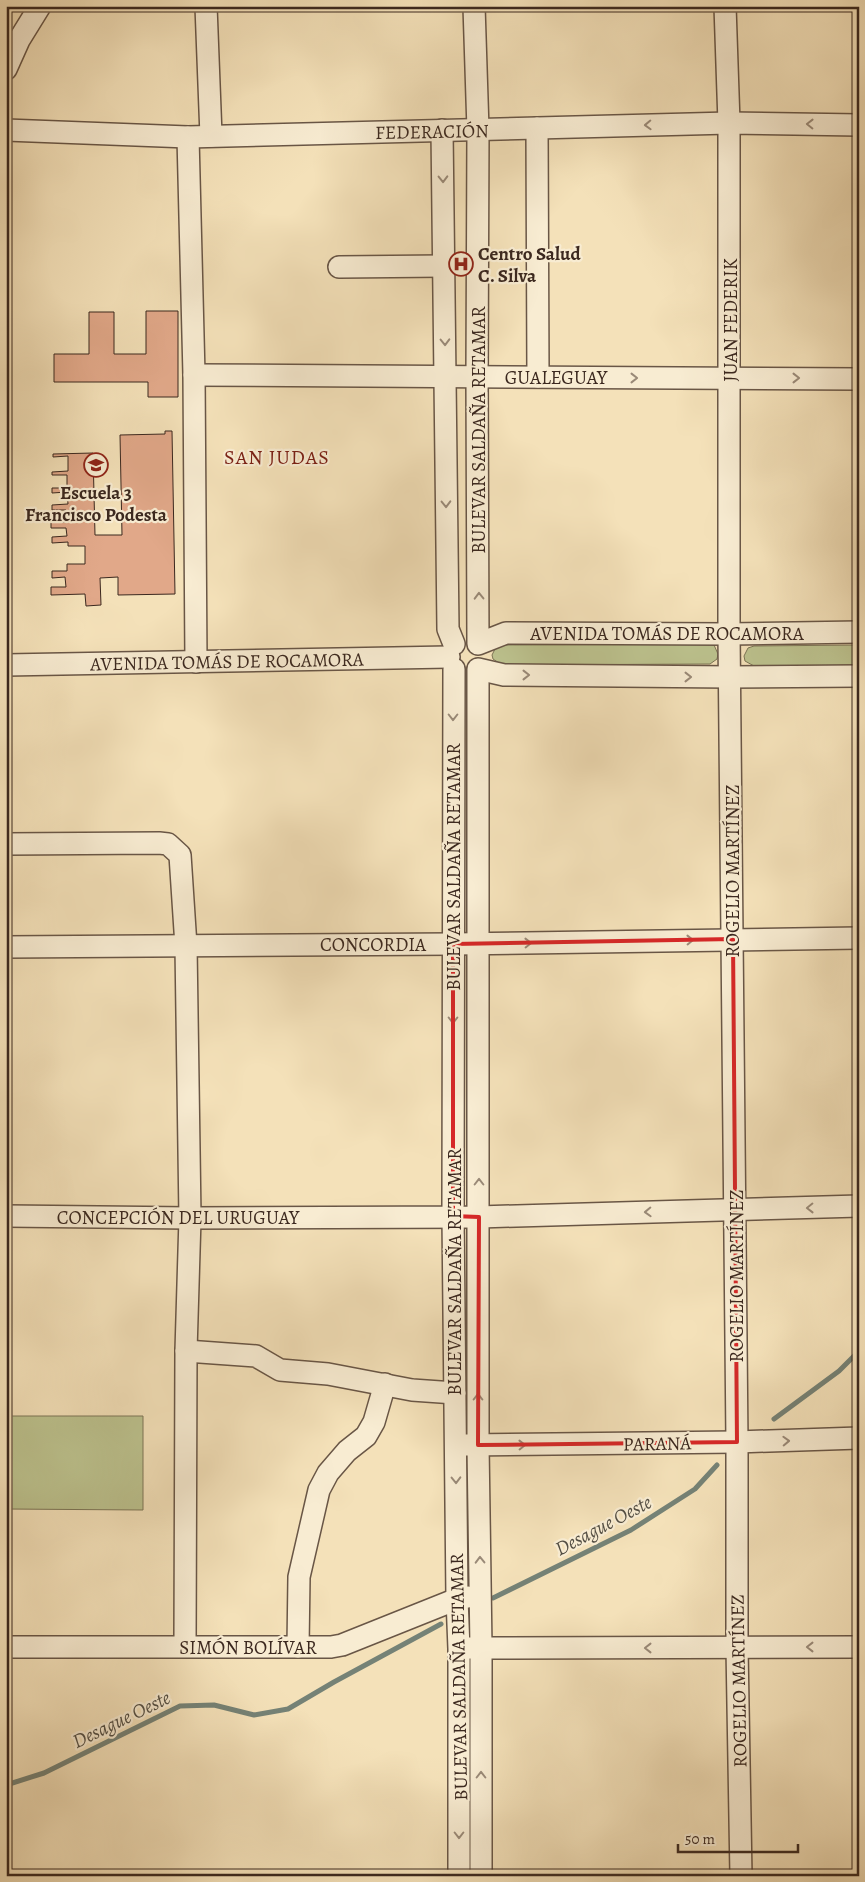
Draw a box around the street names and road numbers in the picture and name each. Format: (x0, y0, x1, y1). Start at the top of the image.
street label: FEDERACIÓN (375, 118, 489, 146)
street label: JUAN FEDERIK (718, 258, 744, 382)
street label: BULEVAR SALDAÑA RETAMAR (466, 306, 492, 554)
street label: GUALEGUAY (505, 365, 608, 391)
street label: AVENIDA TOMÁS DE ROCAMORA (529, 621, 805, 647)
street label: AVENIDA TOMÁS DE ROCAMORA (89, 647, 365, 677)
street label: BULEVAR SALDAÑA RETAMAR (441, 743, 467, 991)
street label: ROGELIO MARTÍNEZ (720, 784, 746, 958)
street label: CONCORDIA (320, 932, 427, 958)
street label: BULEVAR SALDAÑA RETAMAR (442, 1148, 468, 1396)
street label: ROGELIO MARTÍNEZ (724, 1189, 750, 1363)
street label: CONCEPCIÓN DEL URUGUAY (57, 1205, 300, 1231)
street label: PARANÁ (623, 1430, 692, 1458)
street label: BULEVAR SALDAÑA RETAMAR (444, 1553, 474, 1801)
street label: ROGELIO MARTÍNEZ (724, 1594, 754, 1768)
street label: SIMÓN BOLÍVAR (179, 1635, 317, 1661)

